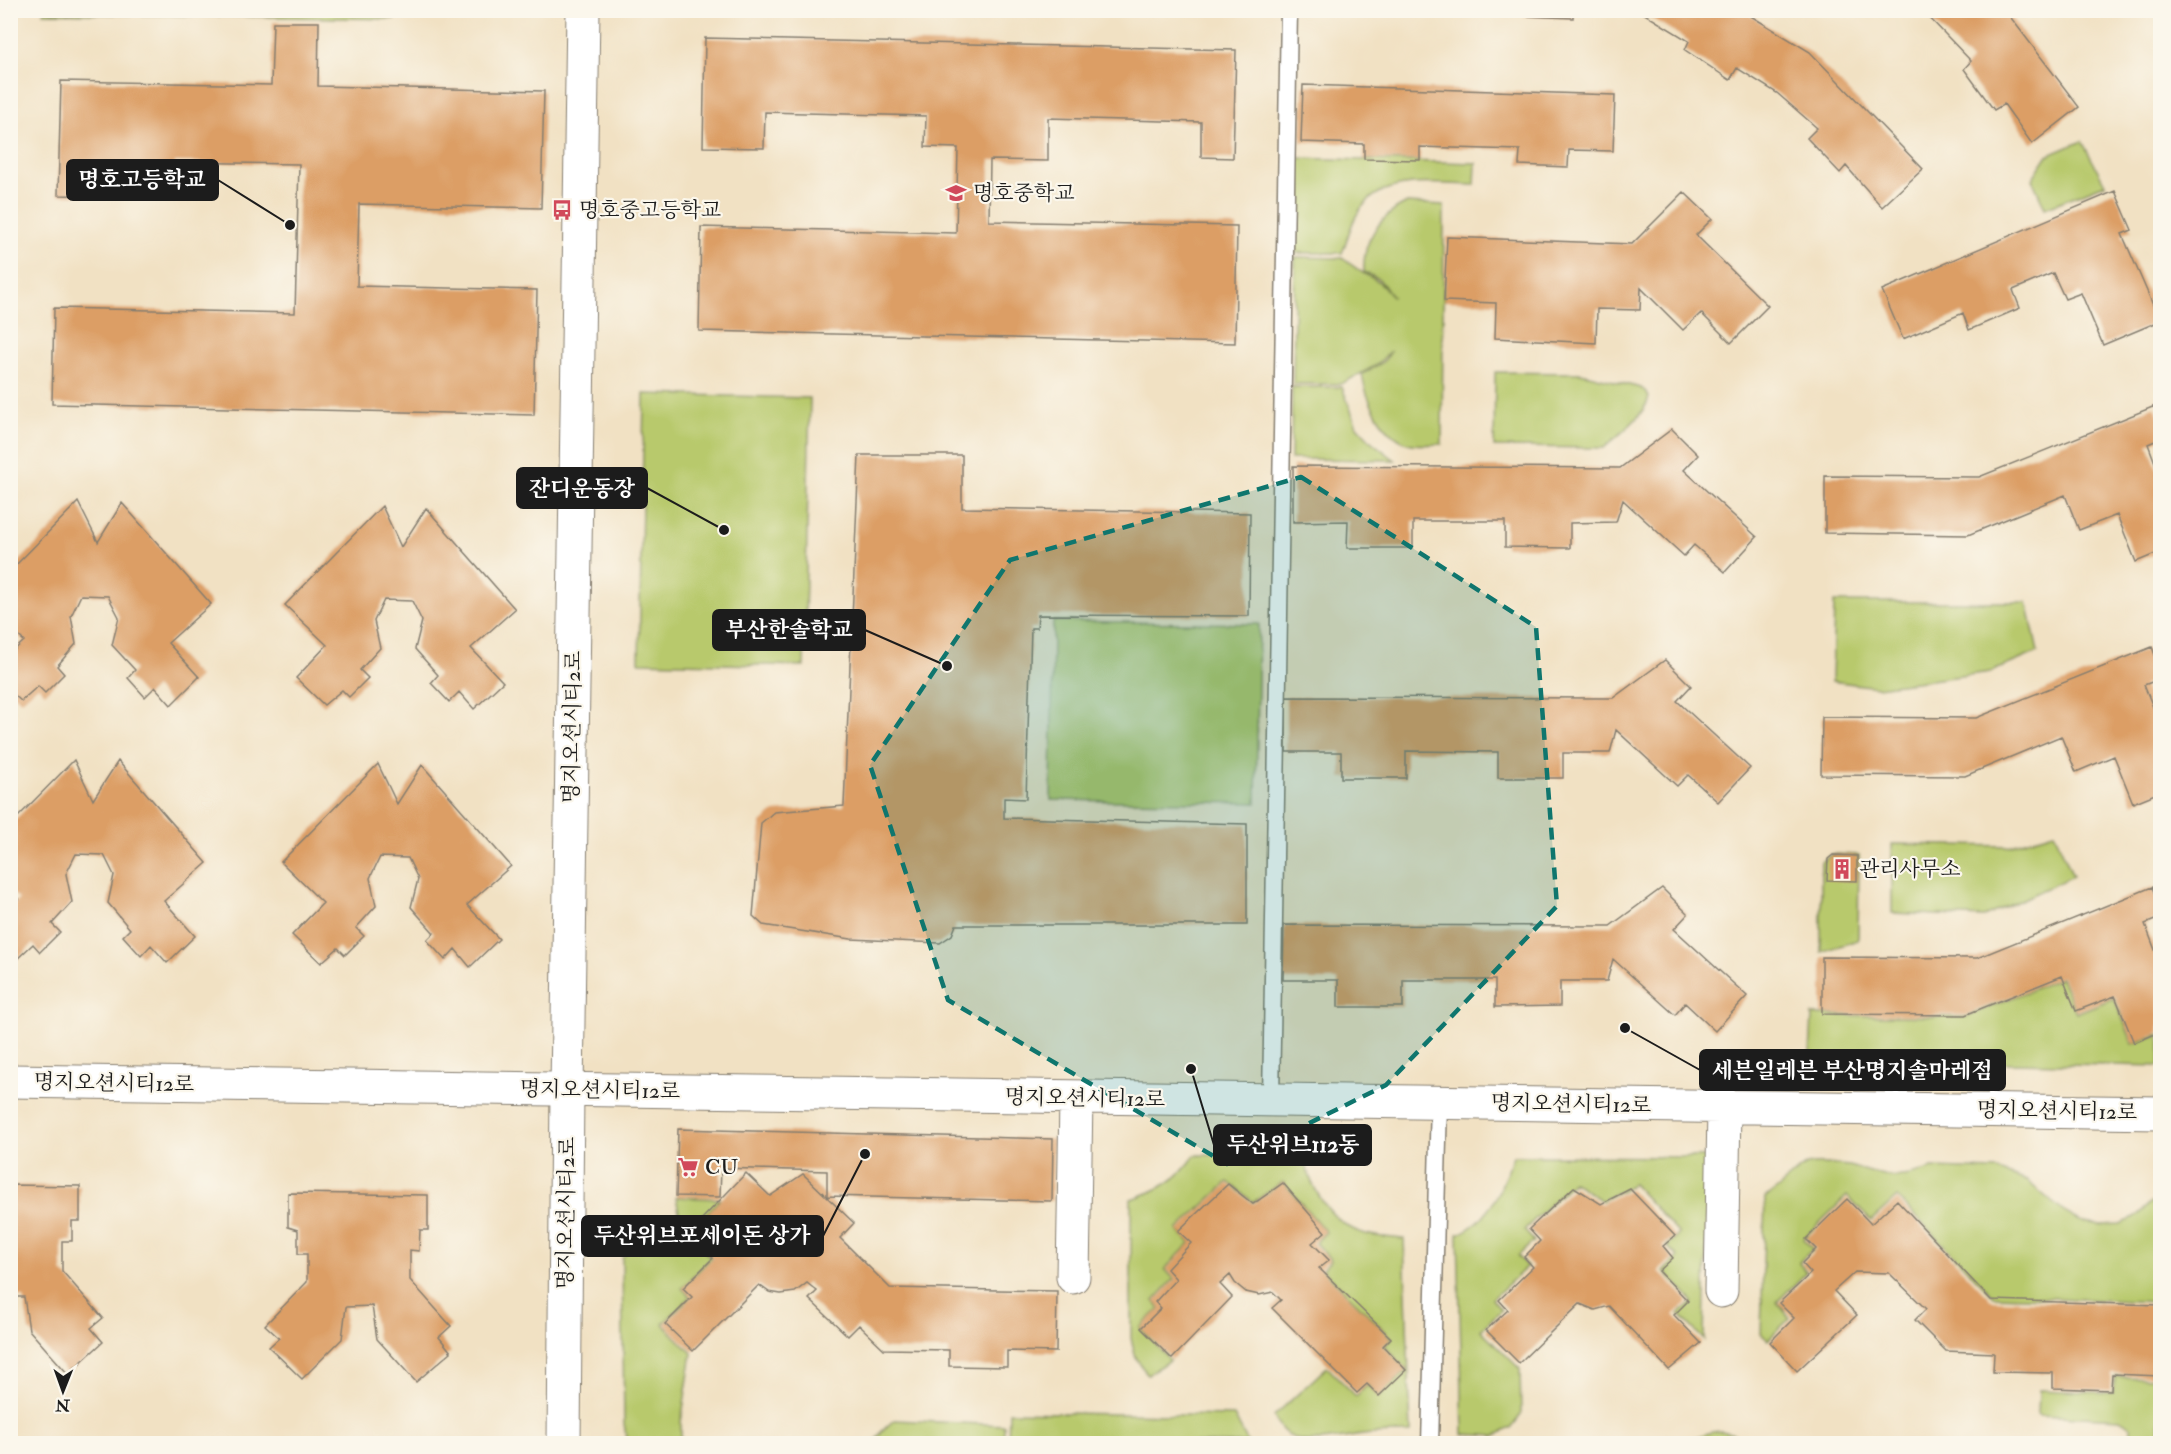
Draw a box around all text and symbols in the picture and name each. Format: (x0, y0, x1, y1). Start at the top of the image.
callout: 명호고등학교 (67, 160, 218, 200)
text: 명호고등학교 (78, 166, 206, 194)
place label: 명호중학교 (973, 180, 1074, 207)
school or university icon: 명호중학교 (944, 181, 968, 205)
place label: 명호중고등학교 (579, 197, 721, 224)
bus stop icon: 명호중고등학교 (550, 198, 574, 222)
callout: 잔디운동장 (517, 468, 647, 508)
text: 잔디운동장 (529, 475, 636, 503)
callout: 부산한솔학교 (713, 610, 865, 650)
text: 부산한솔학교 (725, 616, 853, 644)
street label: 명지오션시티2로 (558, 650, 587, 804)
place label: 관리사무소 (1859, 856, 1960, 883)
building icon: 관리사무소 (1830, 857, 1854, 881)
callout: 세븐일레븐 부산명지솔마레점 (1700, 1050, 2005, 1090)
text: 세븐일레븐 부산명지솔마레점 (1712, 1057, 1992, 1085)
street label: 명지오션시티12로 (34, 1069, 194, 1098)
street label: 명지오션시티12로 (520, 1076, 680, 1105)
street label: 명지오션시티12로 (1005, 1084, 1165, 1113)
street label: 명지오션시티12로 (1491, 1090, 1651, 1119)
street label: 명지오션시티12로 (1977, 1097, 2137, 1126)
callout: 두산위브112동 (1214, 1125, 1371, 1165)
text: 두산위브112동 (1226, 1131, 1360, 1159)
street label: 명지오션시티2로 (552, 1136, 581, 1290)
place label: CU (705, 1154, 738, 1181)
supermarket icon: CU (676, 1155, 700, 1179)
callout: 두산위브포세이돈 상가 (582, 1216, 823, 1256)
text: 두산위브포세이돈 상가 (593, 1222, 811, 1250)
north arrow (33, 1361, 93, 1421)
text: N (55, 1395, 71, 1415)

